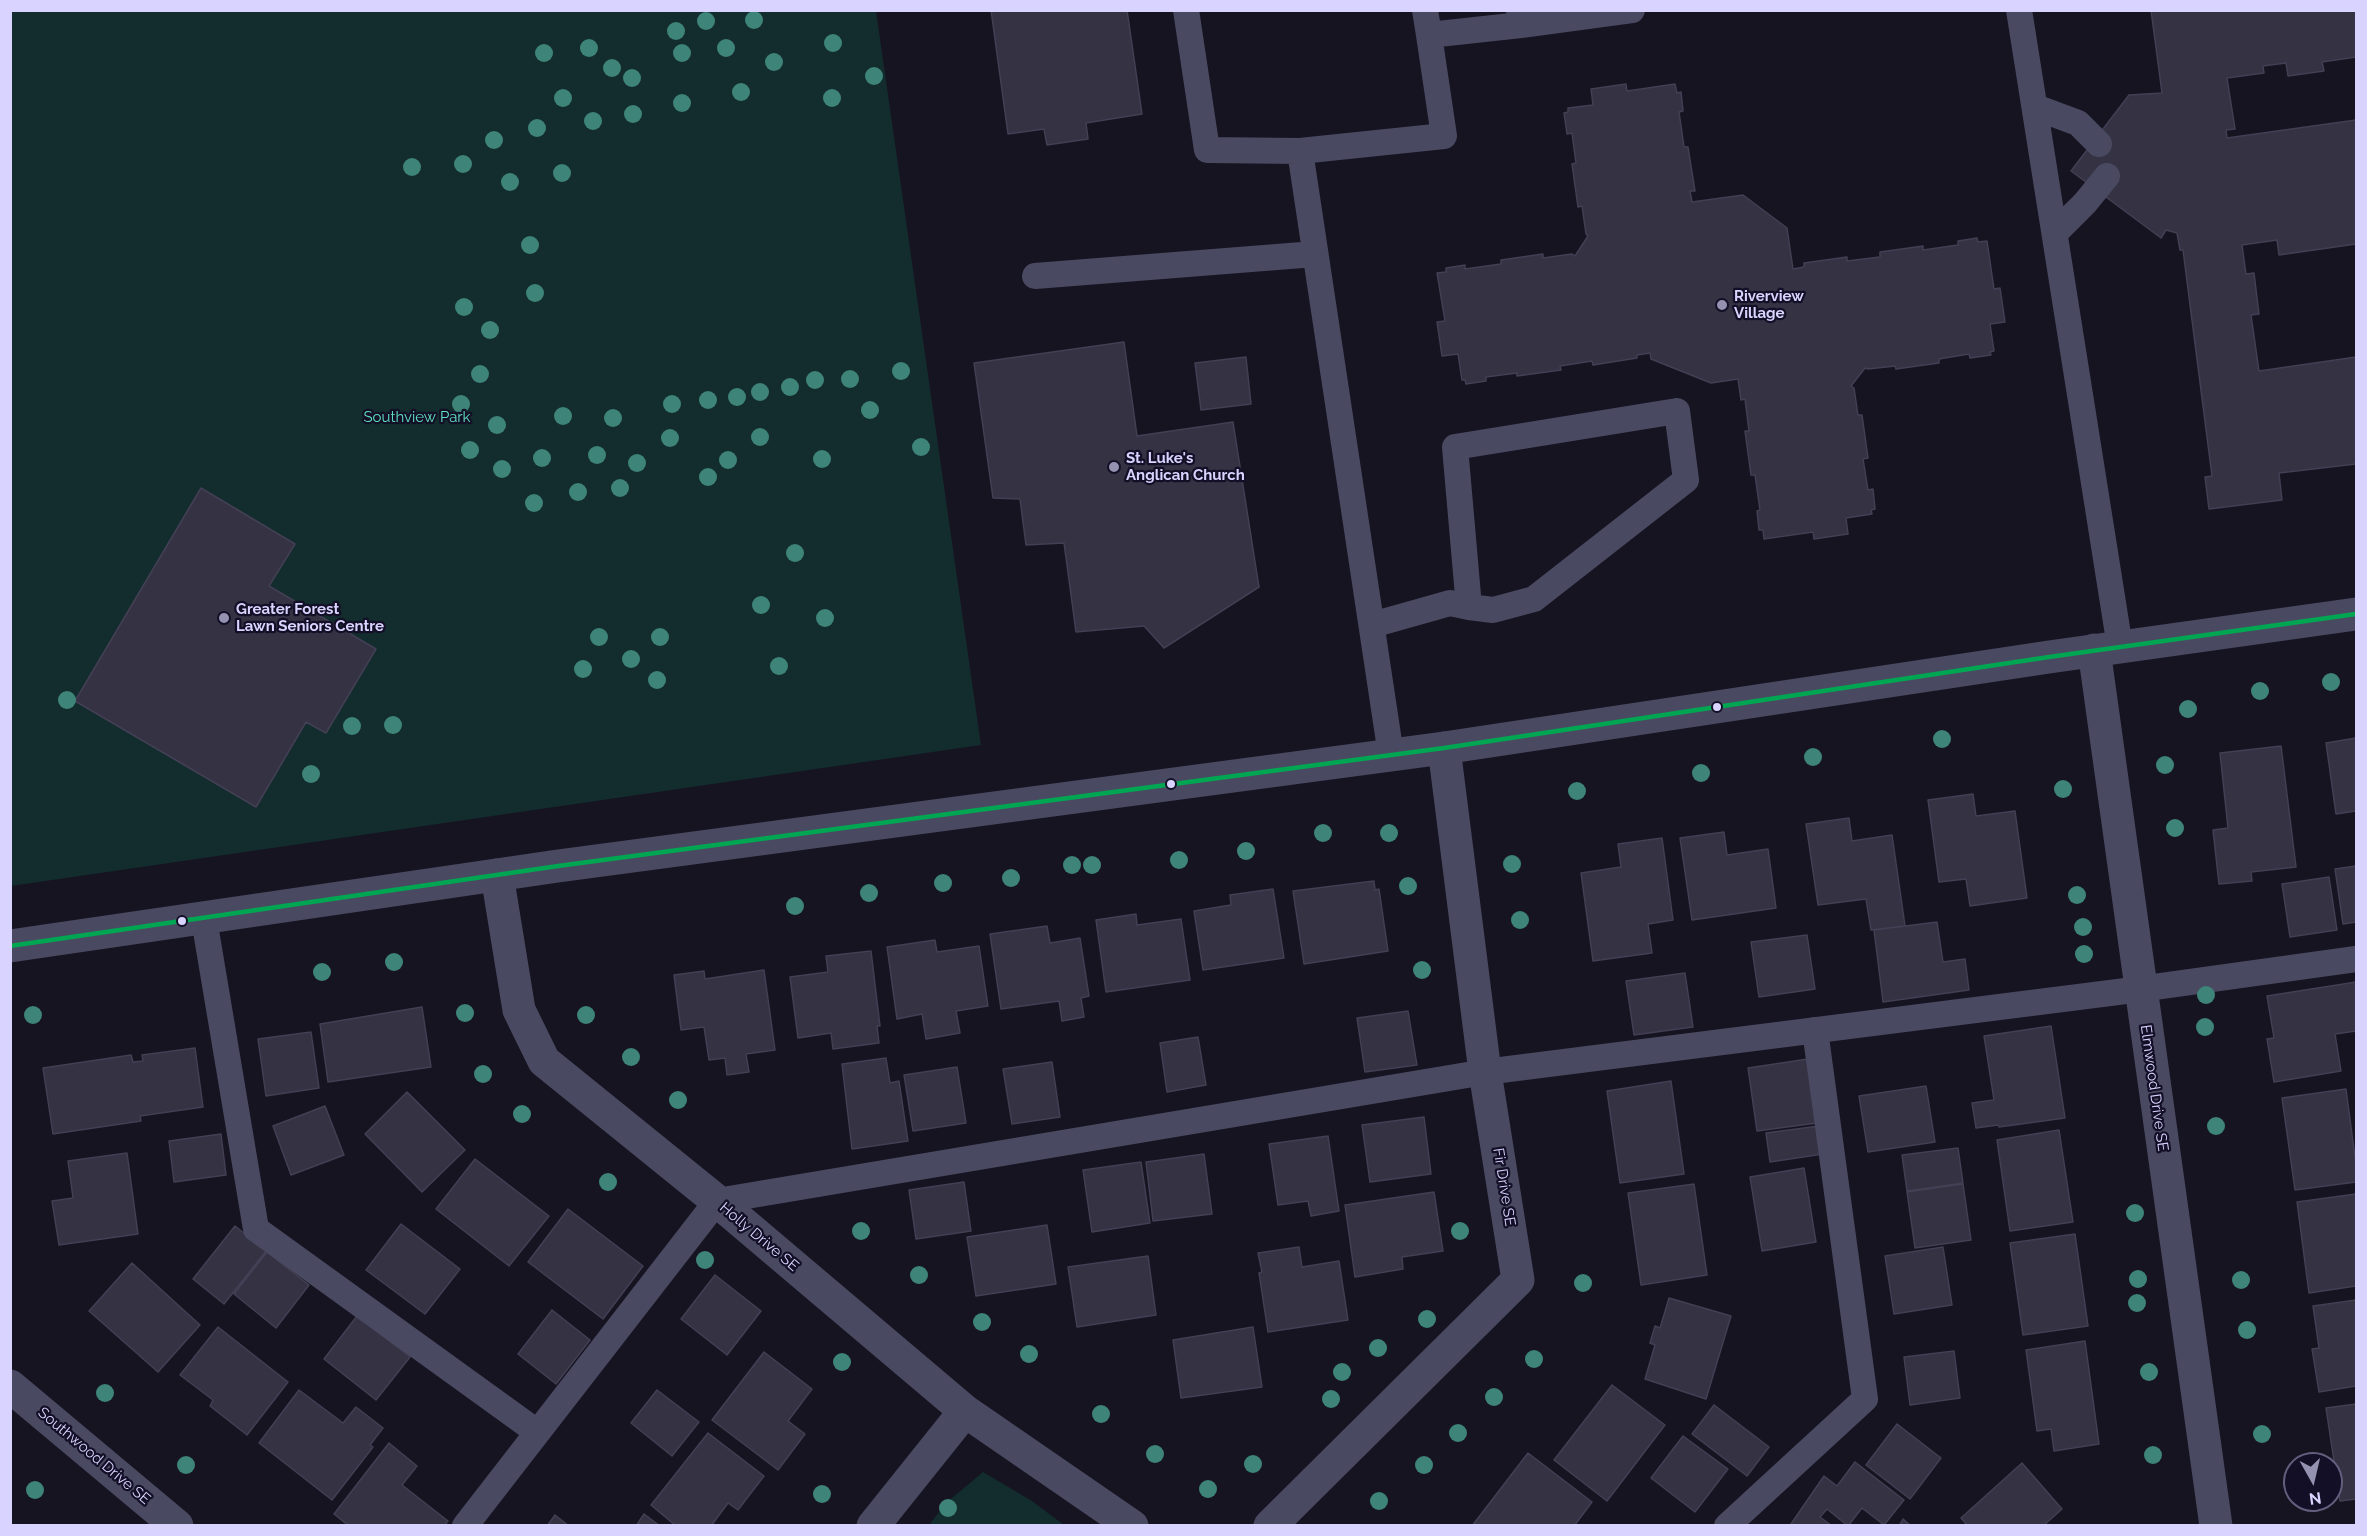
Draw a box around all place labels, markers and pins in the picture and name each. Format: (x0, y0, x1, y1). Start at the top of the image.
place label: Riverview Village (1734, 287, 1804, 322)
marker: Riverview Village (1715, 298, 1729, 312)
place label: St. Luke's Anglican Church (1126, 449, 1245, 484)
marker: St. Luke's Anglican Church (1107, 460, 1121, 474)
place label: Greater Forest Lawn Seniors Centre (236, 600, 384, 635)
marker: Greater Forest Lawn Seniors Centre (217, 611, 231, 625)
unlabelled marker (1711, 701, 1723, 713)
unlabelled marker (1165, 778, 1177, 790)
unlabelled marker (176, 915, 188, 927)

